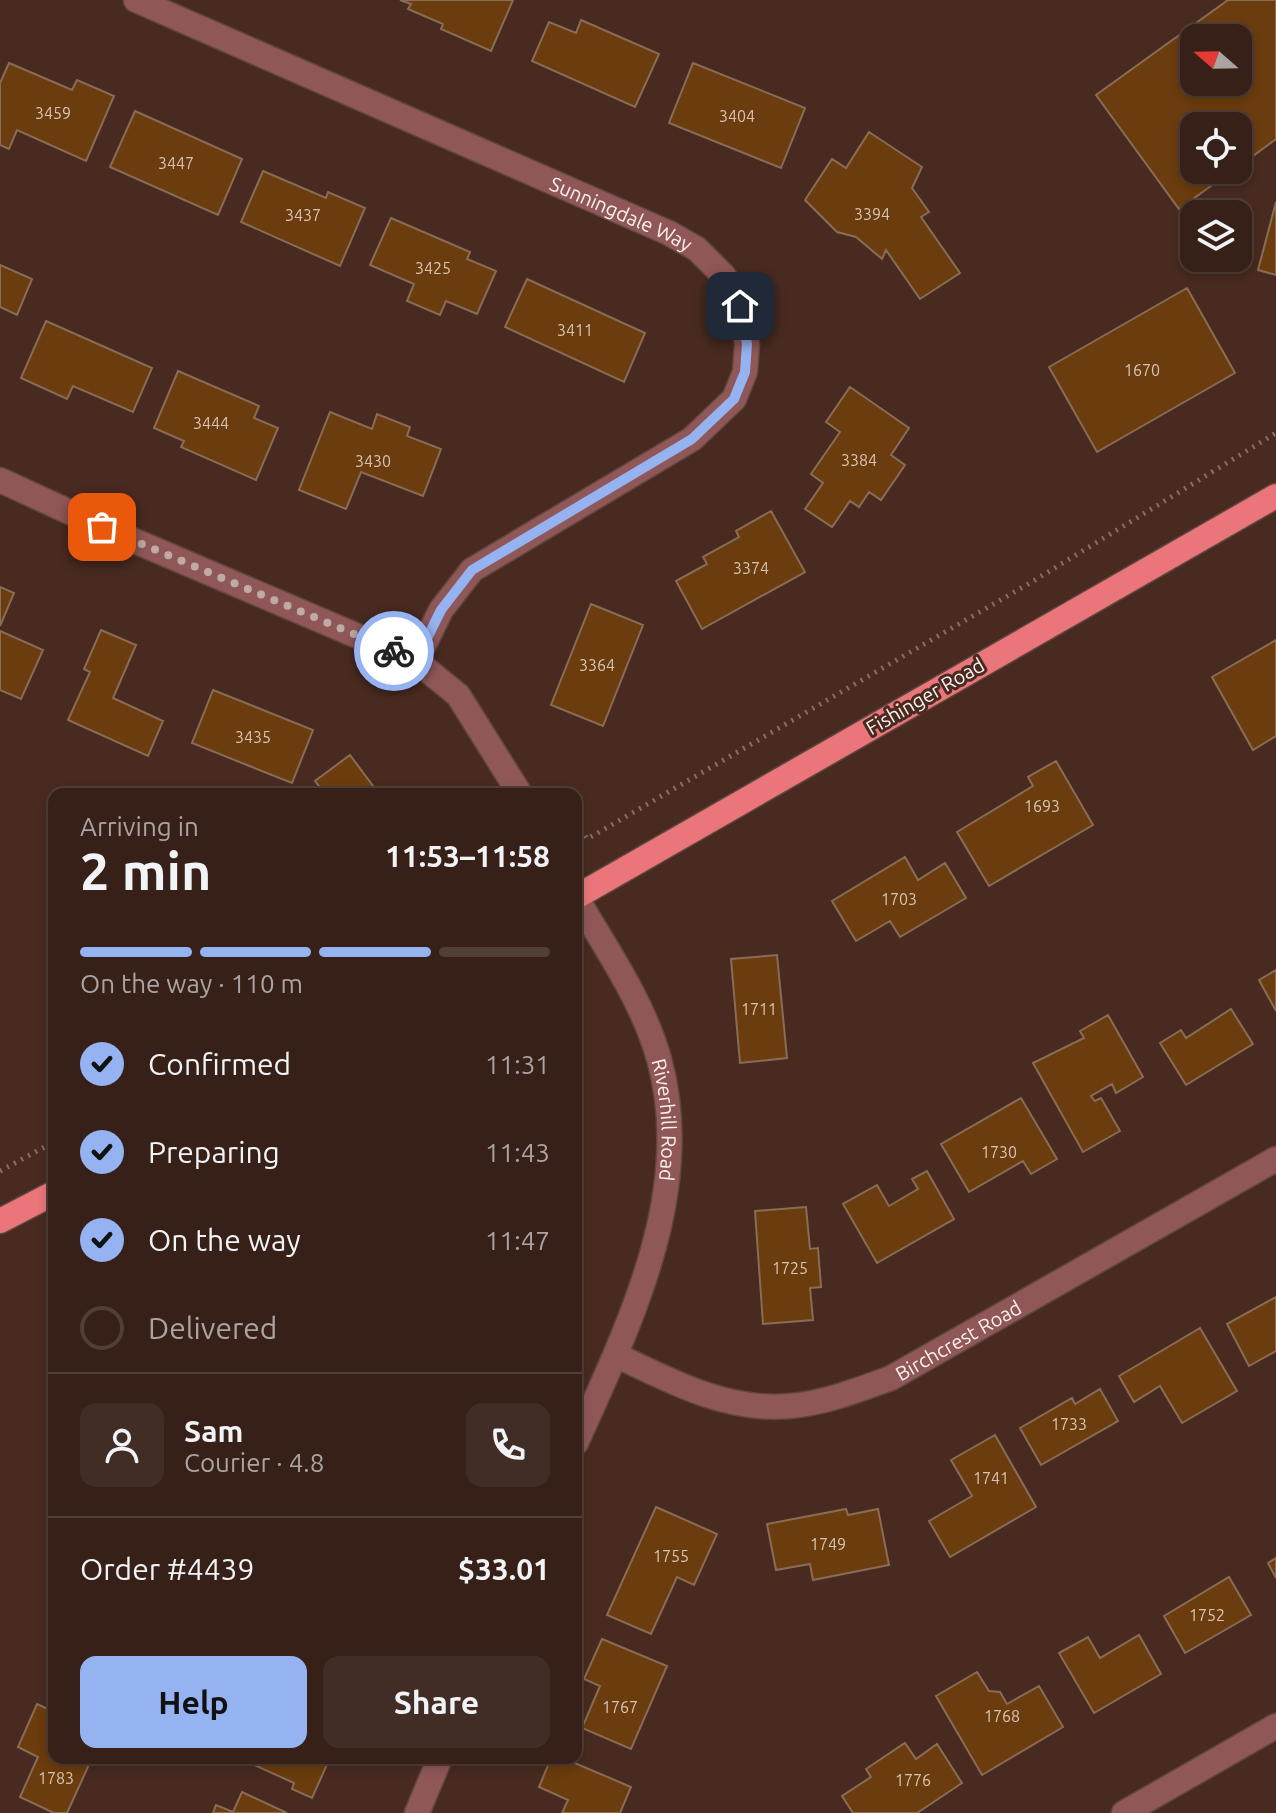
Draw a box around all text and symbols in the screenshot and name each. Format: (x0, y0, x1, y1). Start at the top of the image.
north arrow (1180, 24, 1252, 96)
map controls (1180, 24, 1252, 272)
house number: 3459 (35, 104, 71, 122)
house number: 3404 (719, 107, 755, 125)
button: locate (1180, 112, 1252, 184)
house number: 3447 (158, 154, 194, 172)
street label: Sunningdale Way (547, 171, 697, 256)
button: layers (1180, 200, 1252, 272)
house number: 3394 (854, 205, 890, 223)
house number: 3437 (285, 206, 321, 224)
house number: 3425 (415, 259, 451, 277)
pin (706, 272, 774, 340)
icon: home (718, 284, 762, 328)
house number: 3411 (557, 321, 593, 339)
house number: 1670 (1124, 361, 1160, 379)
house number: 3444 (193, 414, 229, 432)
house number: 3384 (841, 451, 877, 469)
house number: 3430 (355, 452, 391, 470)
pin (68, 493, 136, 561)
icon: bag (80, 505, 124, 549)
house number: 3374 (733, 559, 769, 577)
courier (354, 611, 434, 691)
icon: bike (372, 629, 416, 673)
street label: Fishinger Road (862, 653, 988, 739)
house number: 3364 (579, 656, 615, 674)
house number: 3435 (235, 728, 271, 746)
house number: 1693 (1024, 797, 1060, 815)
text: Arriving in (80, 812, 199, 841)
text: 11:53–11:58 (385, 839, 550, 873)
text: 2 min (80, 842, 211, 900)
house number: 1703 (881, 890, 917, 908)
text: On the way · 110 m (80, 969, 303, 998)
house number: 1711 (741, 1000, 777, 1018)
icon: check (80, 1042, 124, 1086)
text: Confirmed (148, 1047, 291, 1081)
text: 11:31 (485, 1050, 550, 1079)
street label: Riverhill Road (648, 1056, 681, 1182)
icon: check (80, 1130, 124, 1174)
text: Preparing (148, 1135, 280, 1169)
text: 11:43 (485, 1138, 550, 1167)
house number: 1730 (981, 1143, 1017, 1161)
icon: check (80, 1218, 124, 1262)
text: On the way (148, 1223, 301, 1257)
text: 11:47 (485, 1226, 550, 1255)
house number: 1725 (772, 1259, 808, 1277)
street label: Birchcrest Road (891, 1295, 1025, 1385)
text: Delivered (148, 1311, 277, 1345)
button: person (80, 1403, 164, 1487)
button: phone (466, 1403, 550, 1487)
text: Sam (184, 1414, 243, 1448)
house number: 1733 (1051, 1415, 1087, 1433)
text: Courier · 4.8 (184, 1448, 324, 1477)
house number: 1741 (973, 1469, 1009, 1487)
house number: 1749 (810, 1535, 846, 1553)
house number: 1755 (653, 1547, 689, 1565)
text: Order #4439 (80, 1552, 254, 1586)
text: $33.01 (458, 1552, 550, 1586)
house number: 1752 (1189, 1606, 1225, 1624)
button: Help (80, 1656, 307, 1748)
button: Share (323, 1656, 550, 1748)
house number: 1767 (602, 1698, 638, 1716)
house number: 1768 (984, 1707, 1020, 1725)
house number: 1783 (38, 1769, 74, 1787)
house number: 1776 (895, 1771, 931, 1789)

